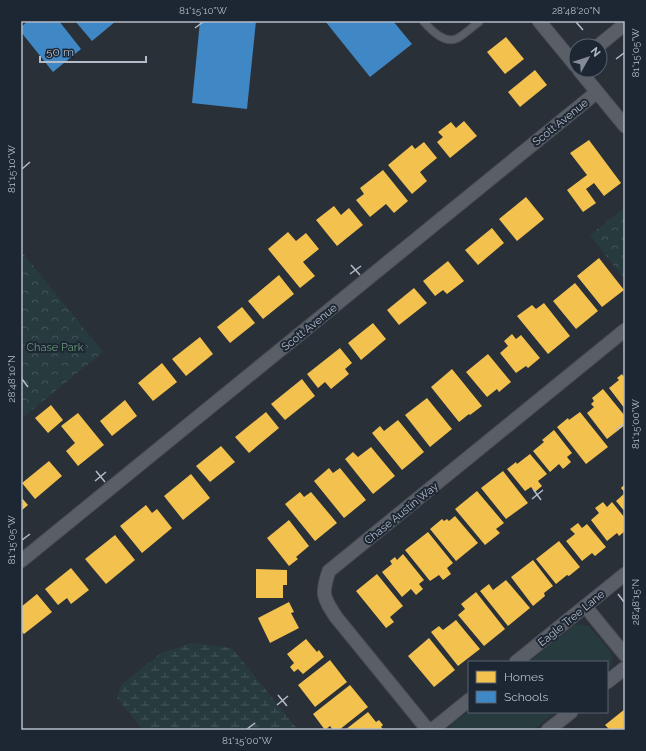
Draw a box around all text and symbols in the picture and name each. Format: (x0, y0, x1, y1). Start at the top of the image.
text: 81°15'10"W (179, 5, 228, 16)
text: 28°48'20"N (552, 5, 600, 16)
text: 81°15'05"W (630, 28, 641, 78)
scale bar (40, 38, 146, 64)
north arrow (568, 38, 608, 78)
text: 50 m (46, 45, 74, 59)
text: N (588, 45, 603, 59)
street label: Scott Avenue (530, 96, 591, 149)
text: 81°15'10"W (6, 144, 17, 193)
street label: Scott Avenue (279, 301, 340, 354)
park label: Chase Park (27, 341, 84, 354)
text: 28°48'10"N (6, 355, 17, 403)
text: 81°15'00"W (630, 399, 641, 449)
street label: Chase Austin Way (362, 480, 441, 547)
text: 81°15'05"W (6, 515, 17, 565)
text: 28°48'15"N (630, 579, 641, 625)
street label: Eagle Tree Lane (535, 587, 608, 649)
legend (468, 661, 608, 713)
text: Homes (504, 670, 544, 684)
text: Schools (504, 690, 548, 704)
text: 81°15'00"W (222, 735, 272, 746)

